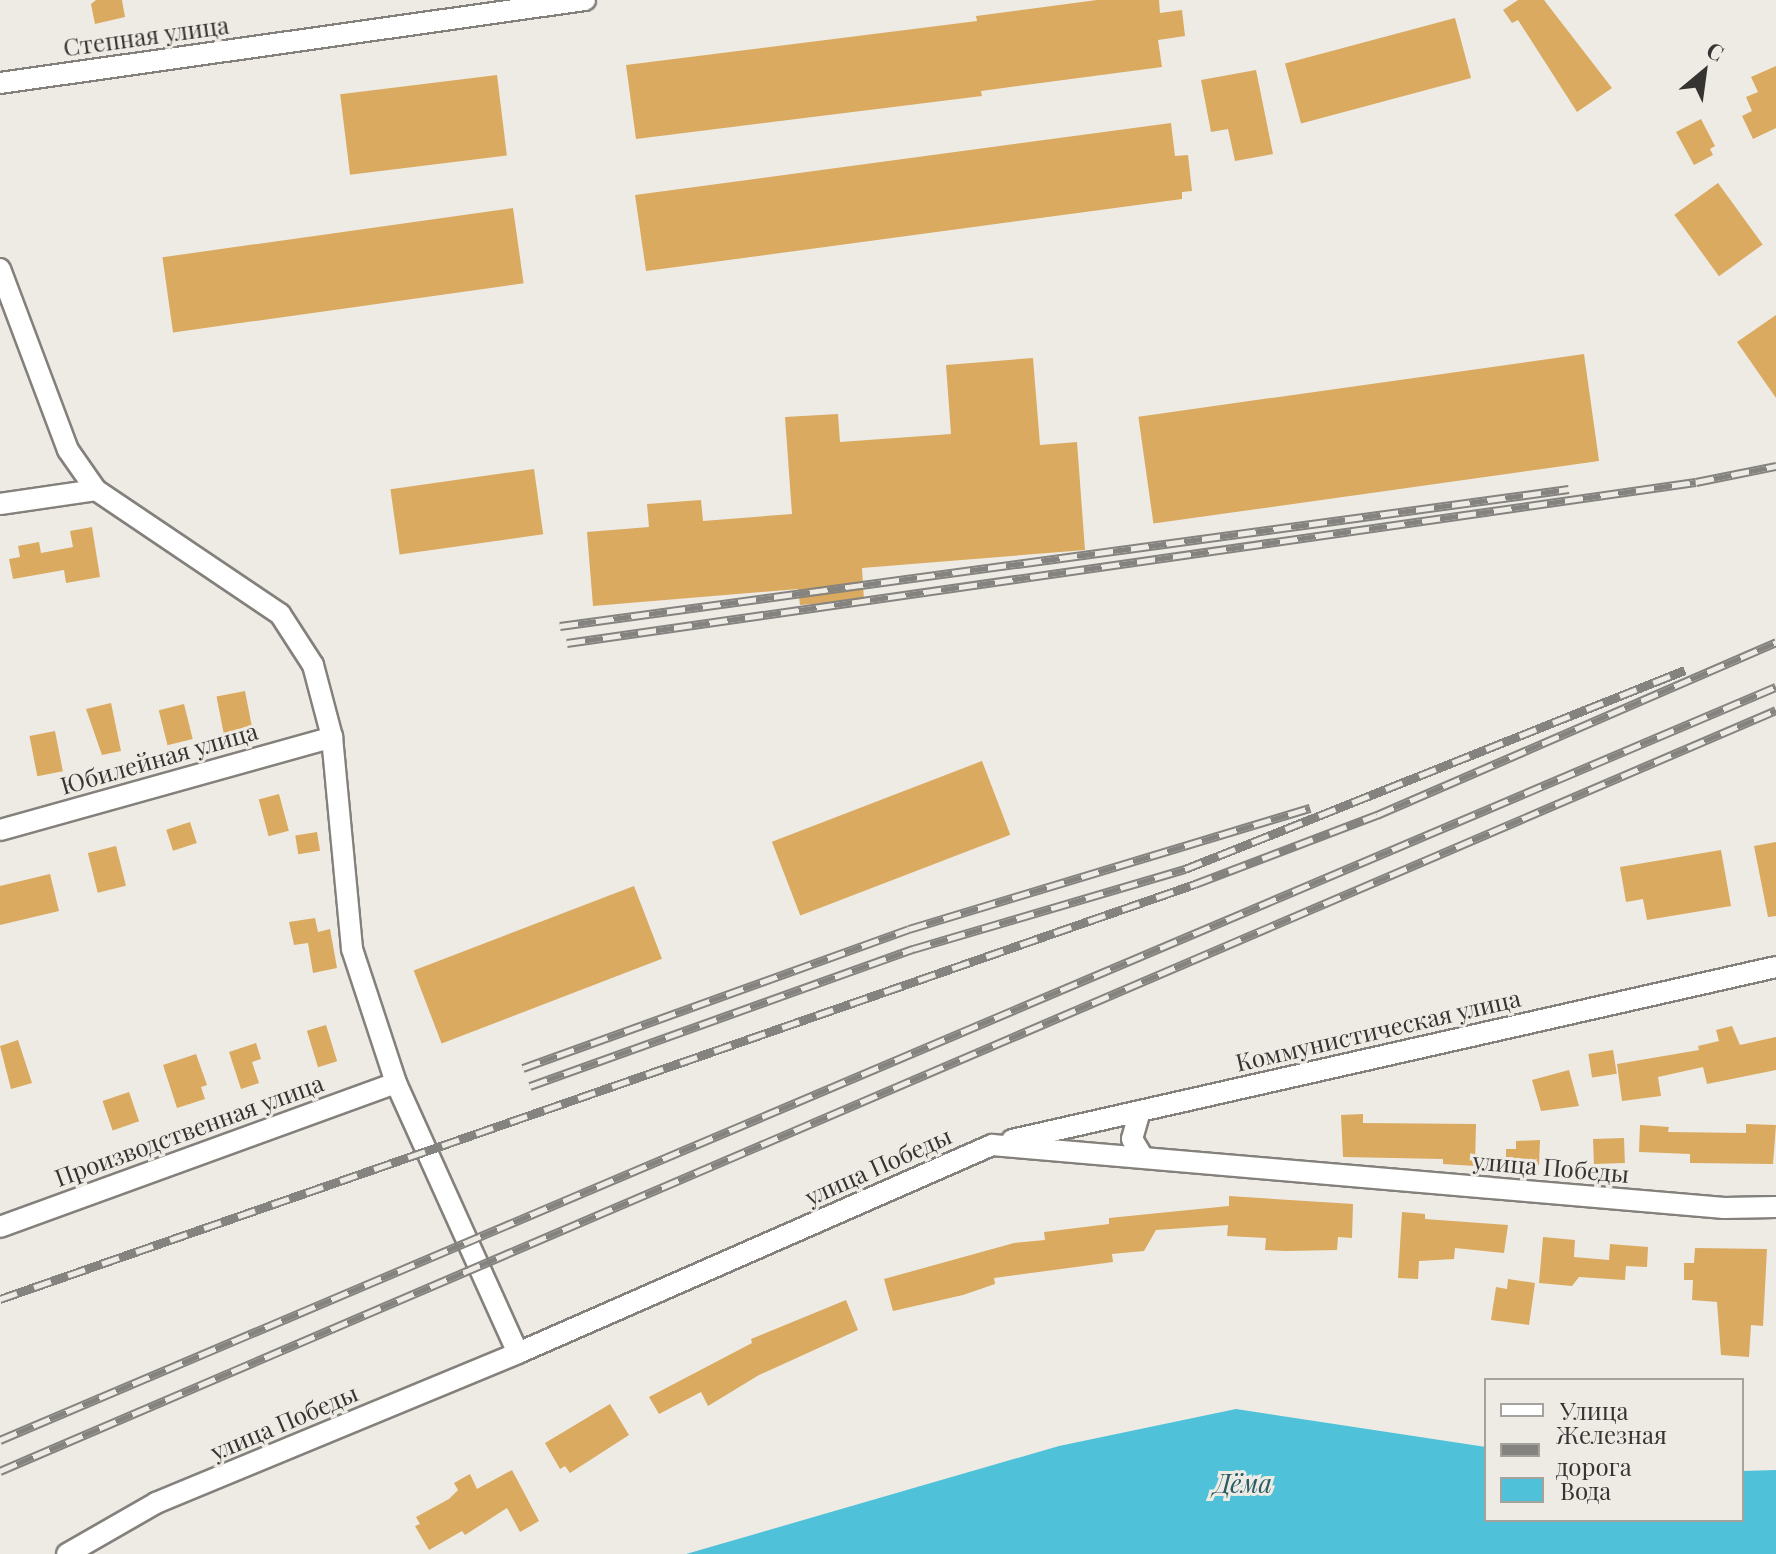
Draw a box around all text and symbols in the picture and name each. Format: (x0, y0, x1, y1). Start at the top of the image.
street label: Степная улица (61, 10, 231, 62)
north arrow (1664, 32, 1744, 112)
text: С (1702, 34, 1730, 68)
street label: Юбилейная улица (57, 716, 261, 800)
street label: Коммунистическая улица (1233, 983, 1523, 1077)
street label: Производственная улица (51, 1068, 327, 1192)
street label: улица Победы (800, 1121, 956, 1211)
street label: улица Победы (1471, 1146, 1631, 1188)
street label: улица Победы (206, 1378, 362, 1466)
legend (1484, 1378, 1744, 1522)
text: Улица (1560, 1394, 1629, 1426)
text: Железная дорога (1556, 1418, 1667, 1482)
water label: Дёма (1214, 1467, 1272, 1499)
text: Вода (1560, 1474, 1611, 1506)

